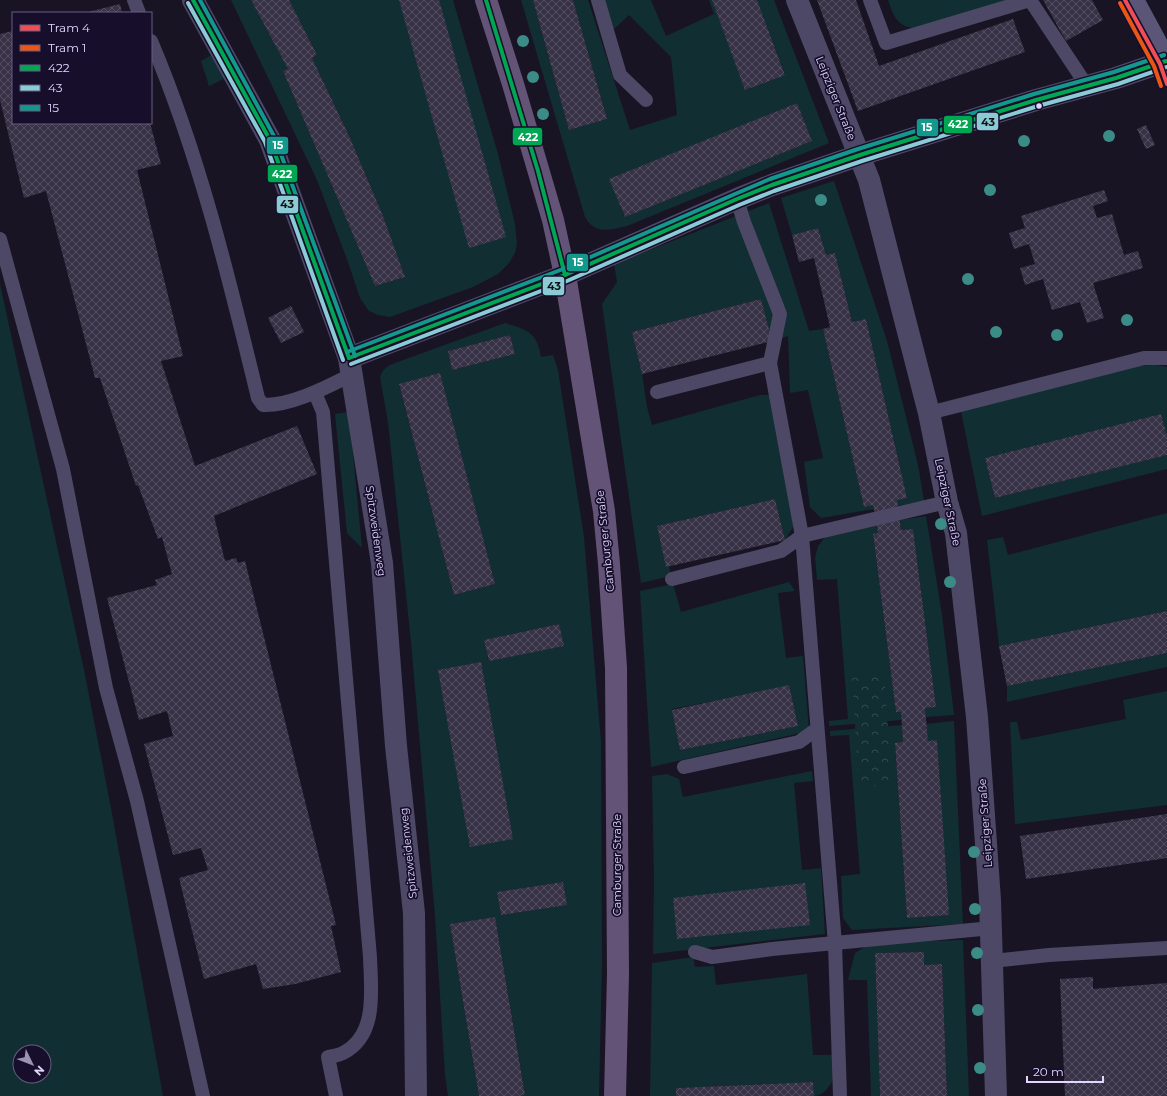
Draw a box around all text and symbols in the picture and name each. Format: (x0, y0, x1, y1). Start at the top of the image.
legend (12, 12, 152, 124)
text: Tram 4 (48, 20, 90, 35)
text: Tram 1 (48, 40, 86, 55)
street label: Leipziger Straße (813, 54, 859, 142)
text: 422 (48, 60, 70, 75)
text: 43 (48, 80, 63, 95)
text: 15 (48, 100, 59, 115)
unlabelled marker (1034, 101, 1044, 111)
line badge: 43 (976, 112, 999, 131)
line badge: 422 (943, 115, 973, 134)
text: 43 (981, 115, 995, 129)
text: 422 (948, 117, 969, 131)
line badge: 15 (916, 118, 939, 137)
text: 15 (922, 120, 933, 134)
line badge: 422 (512, 127, 543, 146)
text: 422 (518, 130, 539, 144)
line badge: 15 (266, 136, 289, 155)
text: 15 (273, 138, 284, 152)
line badge: 422 (267, 164, 298, 183)
text: 422 (272, 167, 293, 181)
line badge: 43 (276, 195, 299, 214)
text: 43 (280, 197, 294, 211)
line badge: 15 (566, 253, 589, 272)
text: 15 (573, 255, 584, 269)
line badge: 43 (542, 276, 565, 296)
text: 43 (547, 279, 561, 293)
street label: Leipziger Straße (932, 457, 964, 547)
street label: Spitzweidenweg (363, 485, 389, 577)
street label: Camburger Straße (593, 489, 617, 593)
street label: Leipziger Straße (975, 778, 995, 868)
street label: Spitzweidenweg (396, 807, 420, 899)
street label: Camburger Straße (610, 814, 624, 916)
north arrow (12, 1044, 52, 1084)
scale bar (1027, 1058, 1103, 1084)
text: N (31, 1063, 47, 1079)
text: 20 m (1033, 1064, 1064, 1079)

